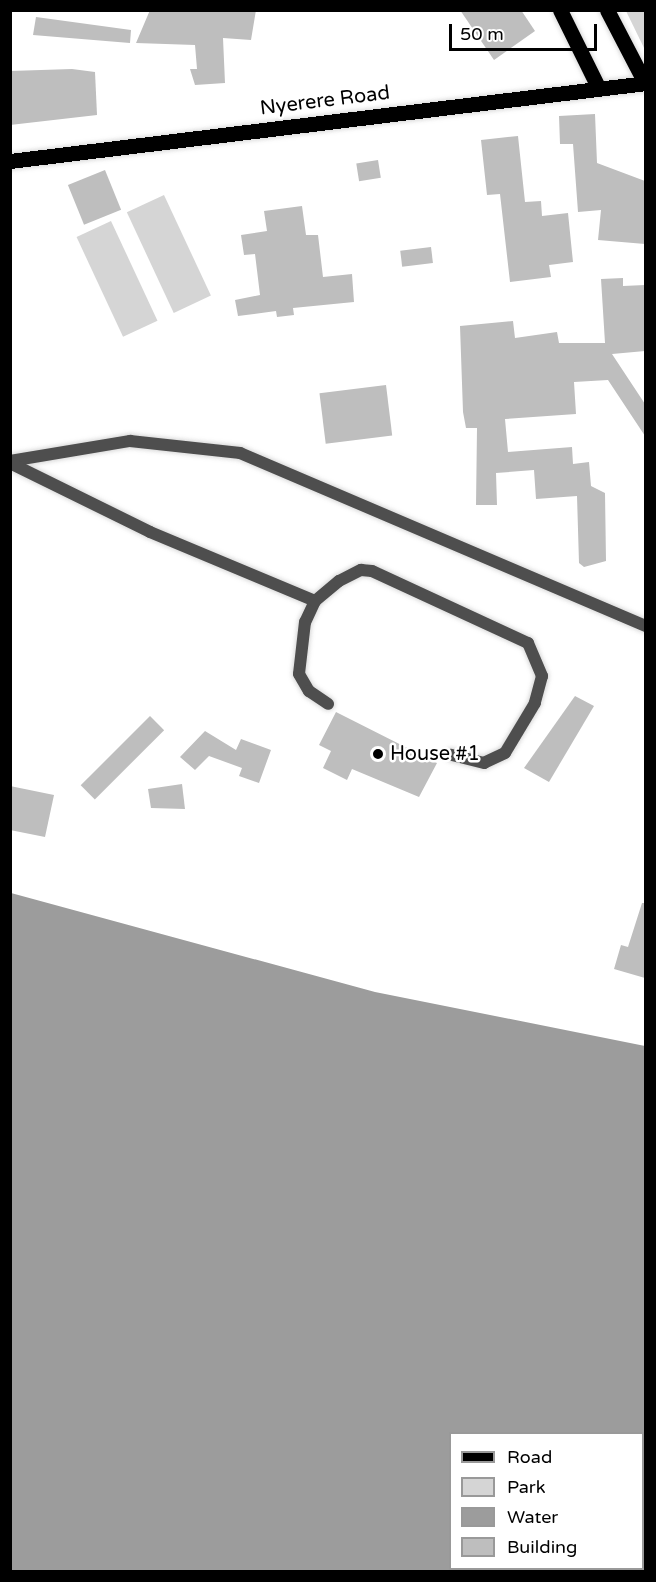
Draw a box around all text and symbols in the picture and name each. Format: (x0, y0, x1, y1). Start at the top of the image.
scale bar (452, 12, 600, 50)
text: 50 m (460, 23, 504, 45)
street label: Nyerere Road (259, 81, 391, 121)
place label: House #1 (390, 742, 480, 766)
marker: House #1 (371, 747, 385, 761)
legend (449, 1432, 644, 1570)
text: Road (507, 1446, 552, 1468)
text: Park (507, 1476, 545, 1498)
text: Water (507, 1506, 558, 1528)
text: Building (507, 1536, 577, 1558)

